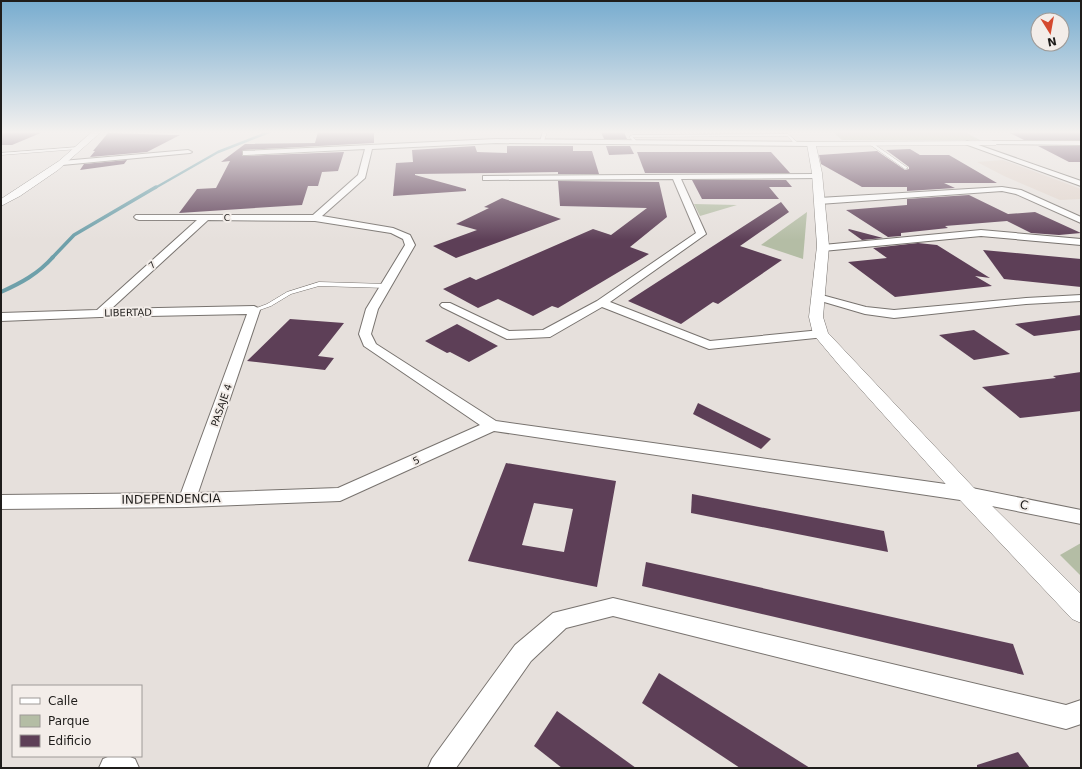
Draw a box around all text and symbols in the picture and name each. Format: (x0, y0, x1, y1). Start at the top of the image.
north arrow (1030, 12, 1070, 52)
text: N (1046, 34, 1058, 49)
street label: C (224, 213, 230, 223)
street label: 7 (147, 259, 157, 271)
street label: LIBERTAD (104, 307, 152, 318)
street label: PASAJE 4 (209, 382, 234, 428)
street label: 5 (411, 454, 421, 467)
street label: INDEPENDENCIA (121, 491, 221, 507)
street label: C (1019, 497, 1029, 513)
legend (12, 685, 142, 757)
text: Calle (48, 694, 78, 708)
text: Parque (48, 714, 89, 728)
text: Edificio (48, 734, 91, 748)

